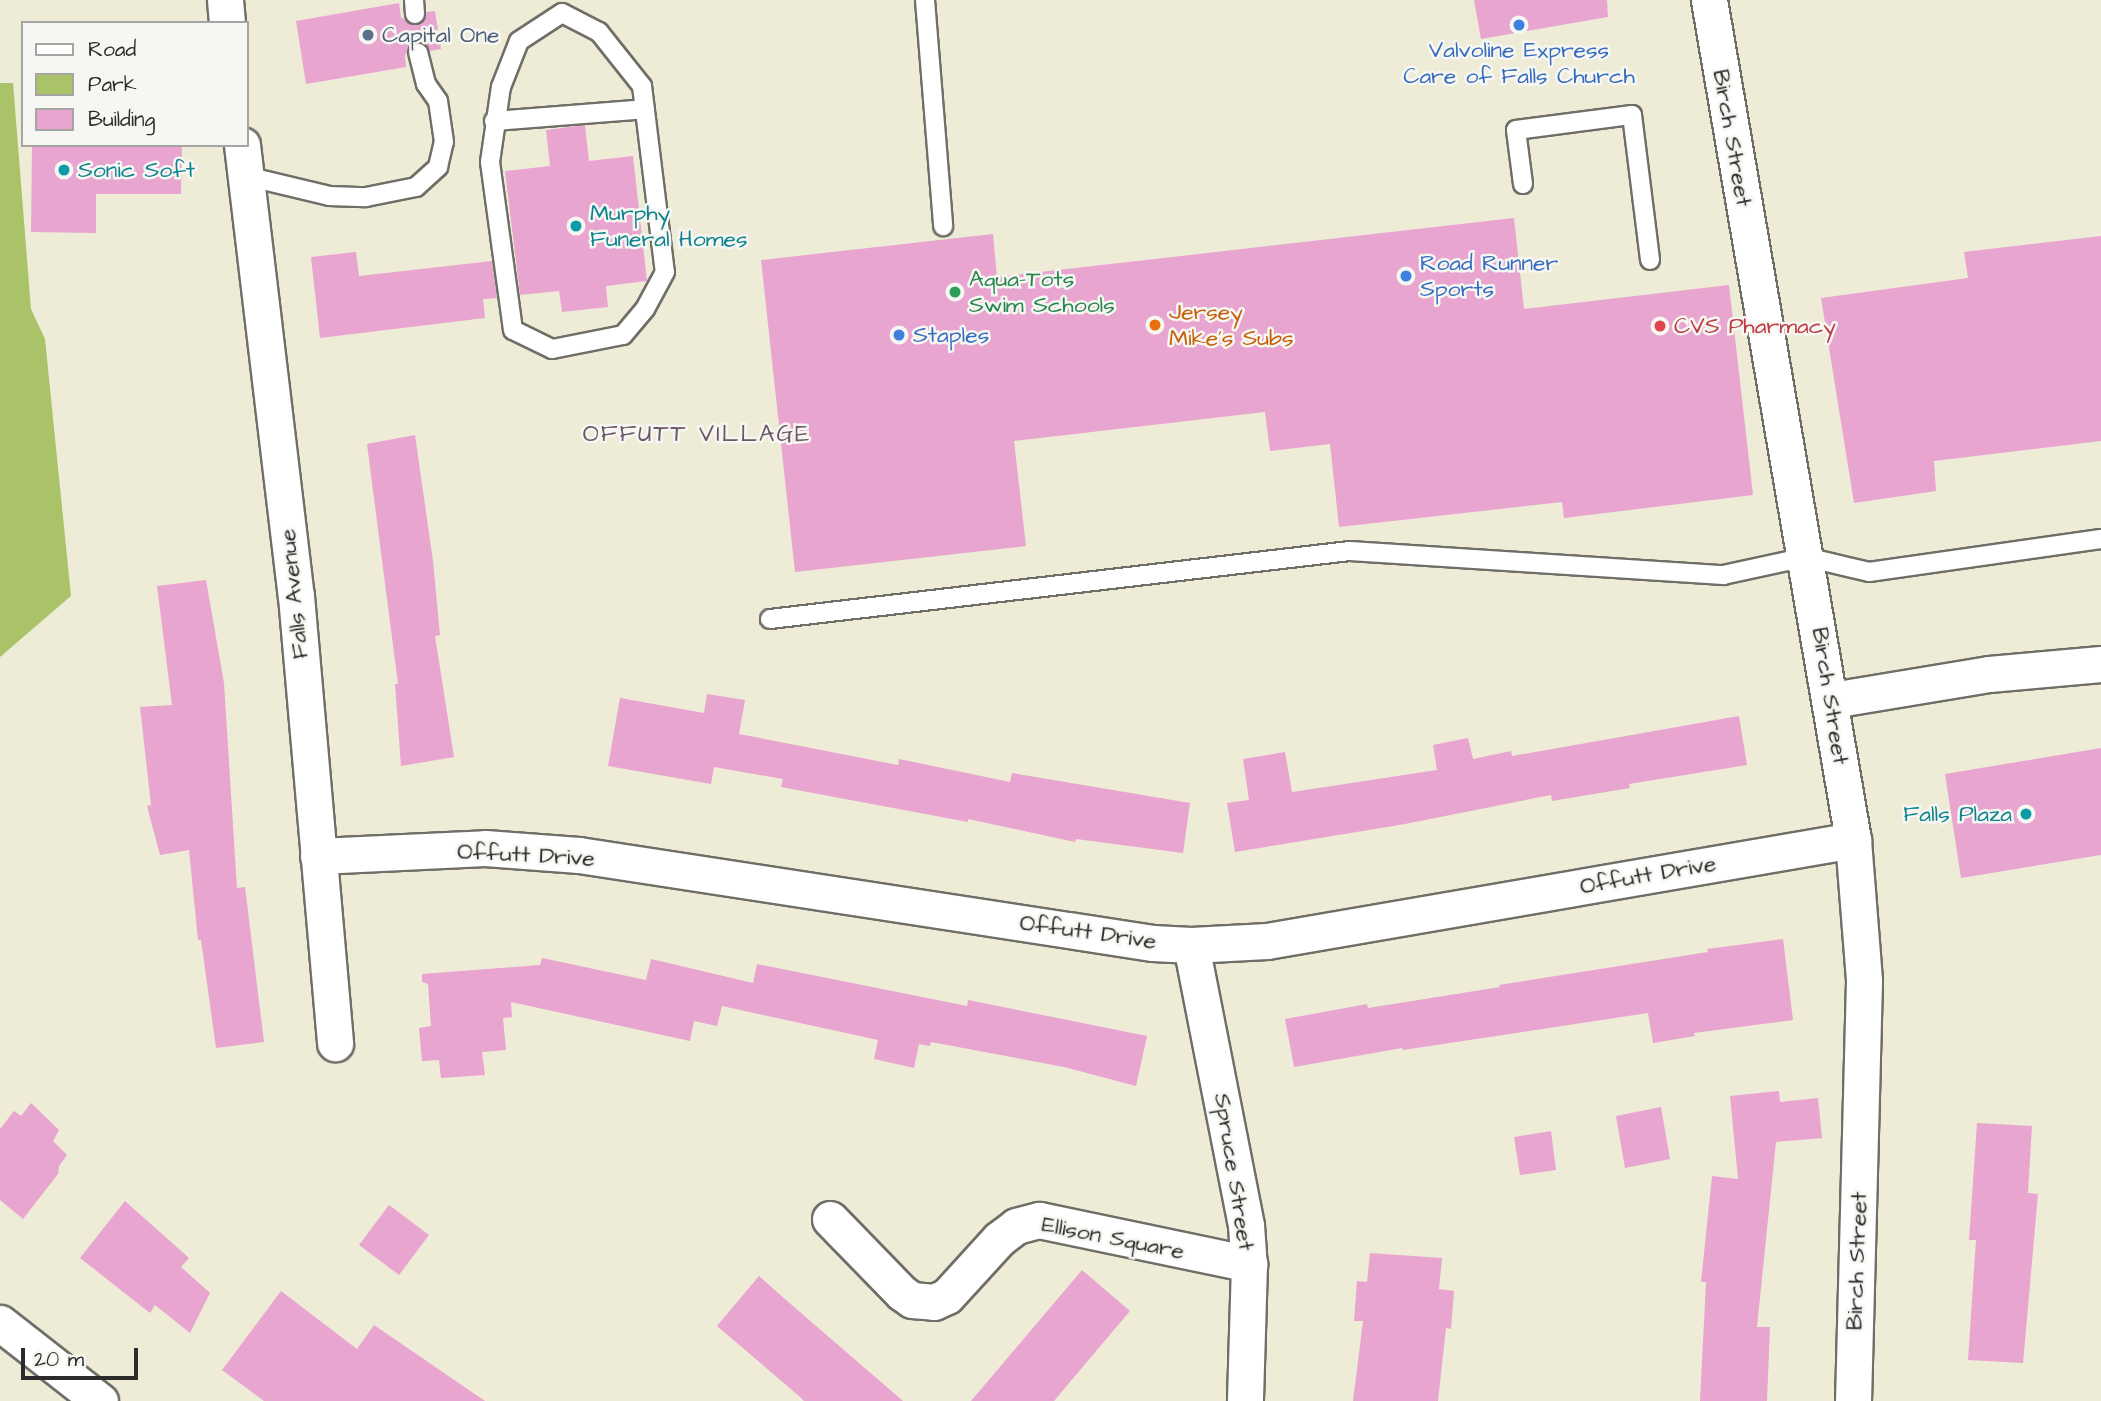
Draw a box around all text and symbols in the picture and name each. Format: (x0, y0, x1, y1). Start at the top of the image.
marker: Valvoline Express Care of Falls Church (1511, 17, 1527, 33)
legend (21, 21, 248, 147)
place label: Capital One (382, 21, 499, 49)
marker: Capital One (360, 27, 376, 43)
text: Road (88, 35, 136, 64)
place label: Valvoline Express Care of Falls Church (1403, 36, 1635, 90)
street label: Birch Street (1706, 67, 1758, 209)
text: Park (88, 70, 137, 99)
text: Building (88, 105, 155, 134)
place label: Sonic Soft (78, 156, 195, 184)
marker: Sonic Soft (56, 162, 72, 178)
place label: Murphy Funeral Homes (590, 199, 748, 253)
marker: Murphy Funeral Homes (568, 218, 584, 234)
place label: Road Runner Sports (1420, 249, 1558, 303)
place label: Aqua-Tots Swim Schools (969, 265, 1115, 319)
marker: Road Runner Sports (1398, 268, 1414, 284)
marker: Aqua-Tots Swim Schools (947, 284, 963, 300)
place label: Jersey Mike's Subs (1169, 298, 1293, 352)
place label: CVS Pharmacy (1674, 312, 1836, 340)
marker: Jersey Mike's Subs (1147, 317, 1163, 333)
marker: CVS Pharmacy (1652, 318, 1668, 334)
place label: Staples (913, 321, 989, 349)
marker: Staples (891, 327, 907, 343)
district label: OFFUTT VILLAGE (585, 421, 809, 449)
street label: Falls Avenue (273, 528, 315, 660)
street label: Birch Street (1806, 625, 1854, 767)
place label: Falls Plaza (1903, 800, 2012, 828)
marker: Falls Plaza (2018, 806, 2034, 822)
street label: Offutt Drive (457, 838, 595, 872)
street label: Offutt Drive (1578, 849, 1718, 901)
street label: Offutt Drive (1018, 909, 1158, 955)
street label: Spruce Street (1208, 1091, 1260, 1253)
street label: Birch Street (1841, 1191, 1873, 1331)
street label: Ellison Square (1039, 1211, 1187, 1265)
scale bar (24, 1334, 142, 1378)
text: 20 m (34, 1345, 84, 1374)

